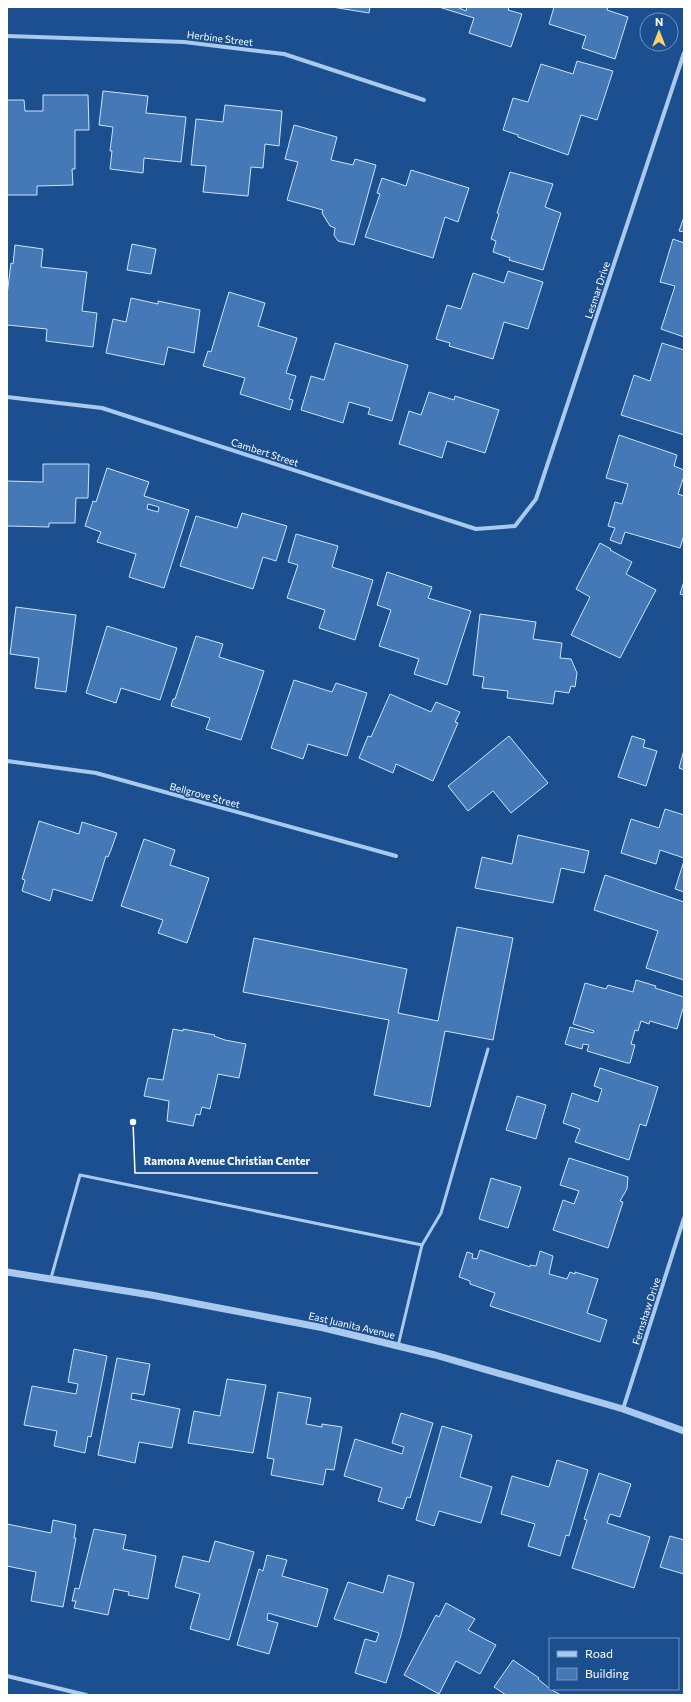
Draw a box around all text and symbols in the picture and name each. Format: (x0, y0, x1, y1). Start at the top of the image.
north arrow (639, 12, 679, 52)
text: N (655, 15, 663, 28)
street label: Herbine Street (186, 28, 254, 48)
street label: Lesmar Drive (582, 260, 612, 320)
street label: Cambert Street (230, 435, 300, 469)
street label: Bellgrove Street (169, 780, 241, 810)
callout: Ramona Avenue Christian Center (135, 1150, 318, 1173)
text: Ramona Avenue Christian Center (144, 1154, 311, 1167)
street label: Fernshaw Drive (629, 1276, 663, 1346)
street label: East Juanita Avenue (308, 1309, 396, 1341)
legend (549, 1638, 679, 1690)
text: Road (585, 1646, 613, 1660)
text: Building (585, 1666, 629, 1680)

